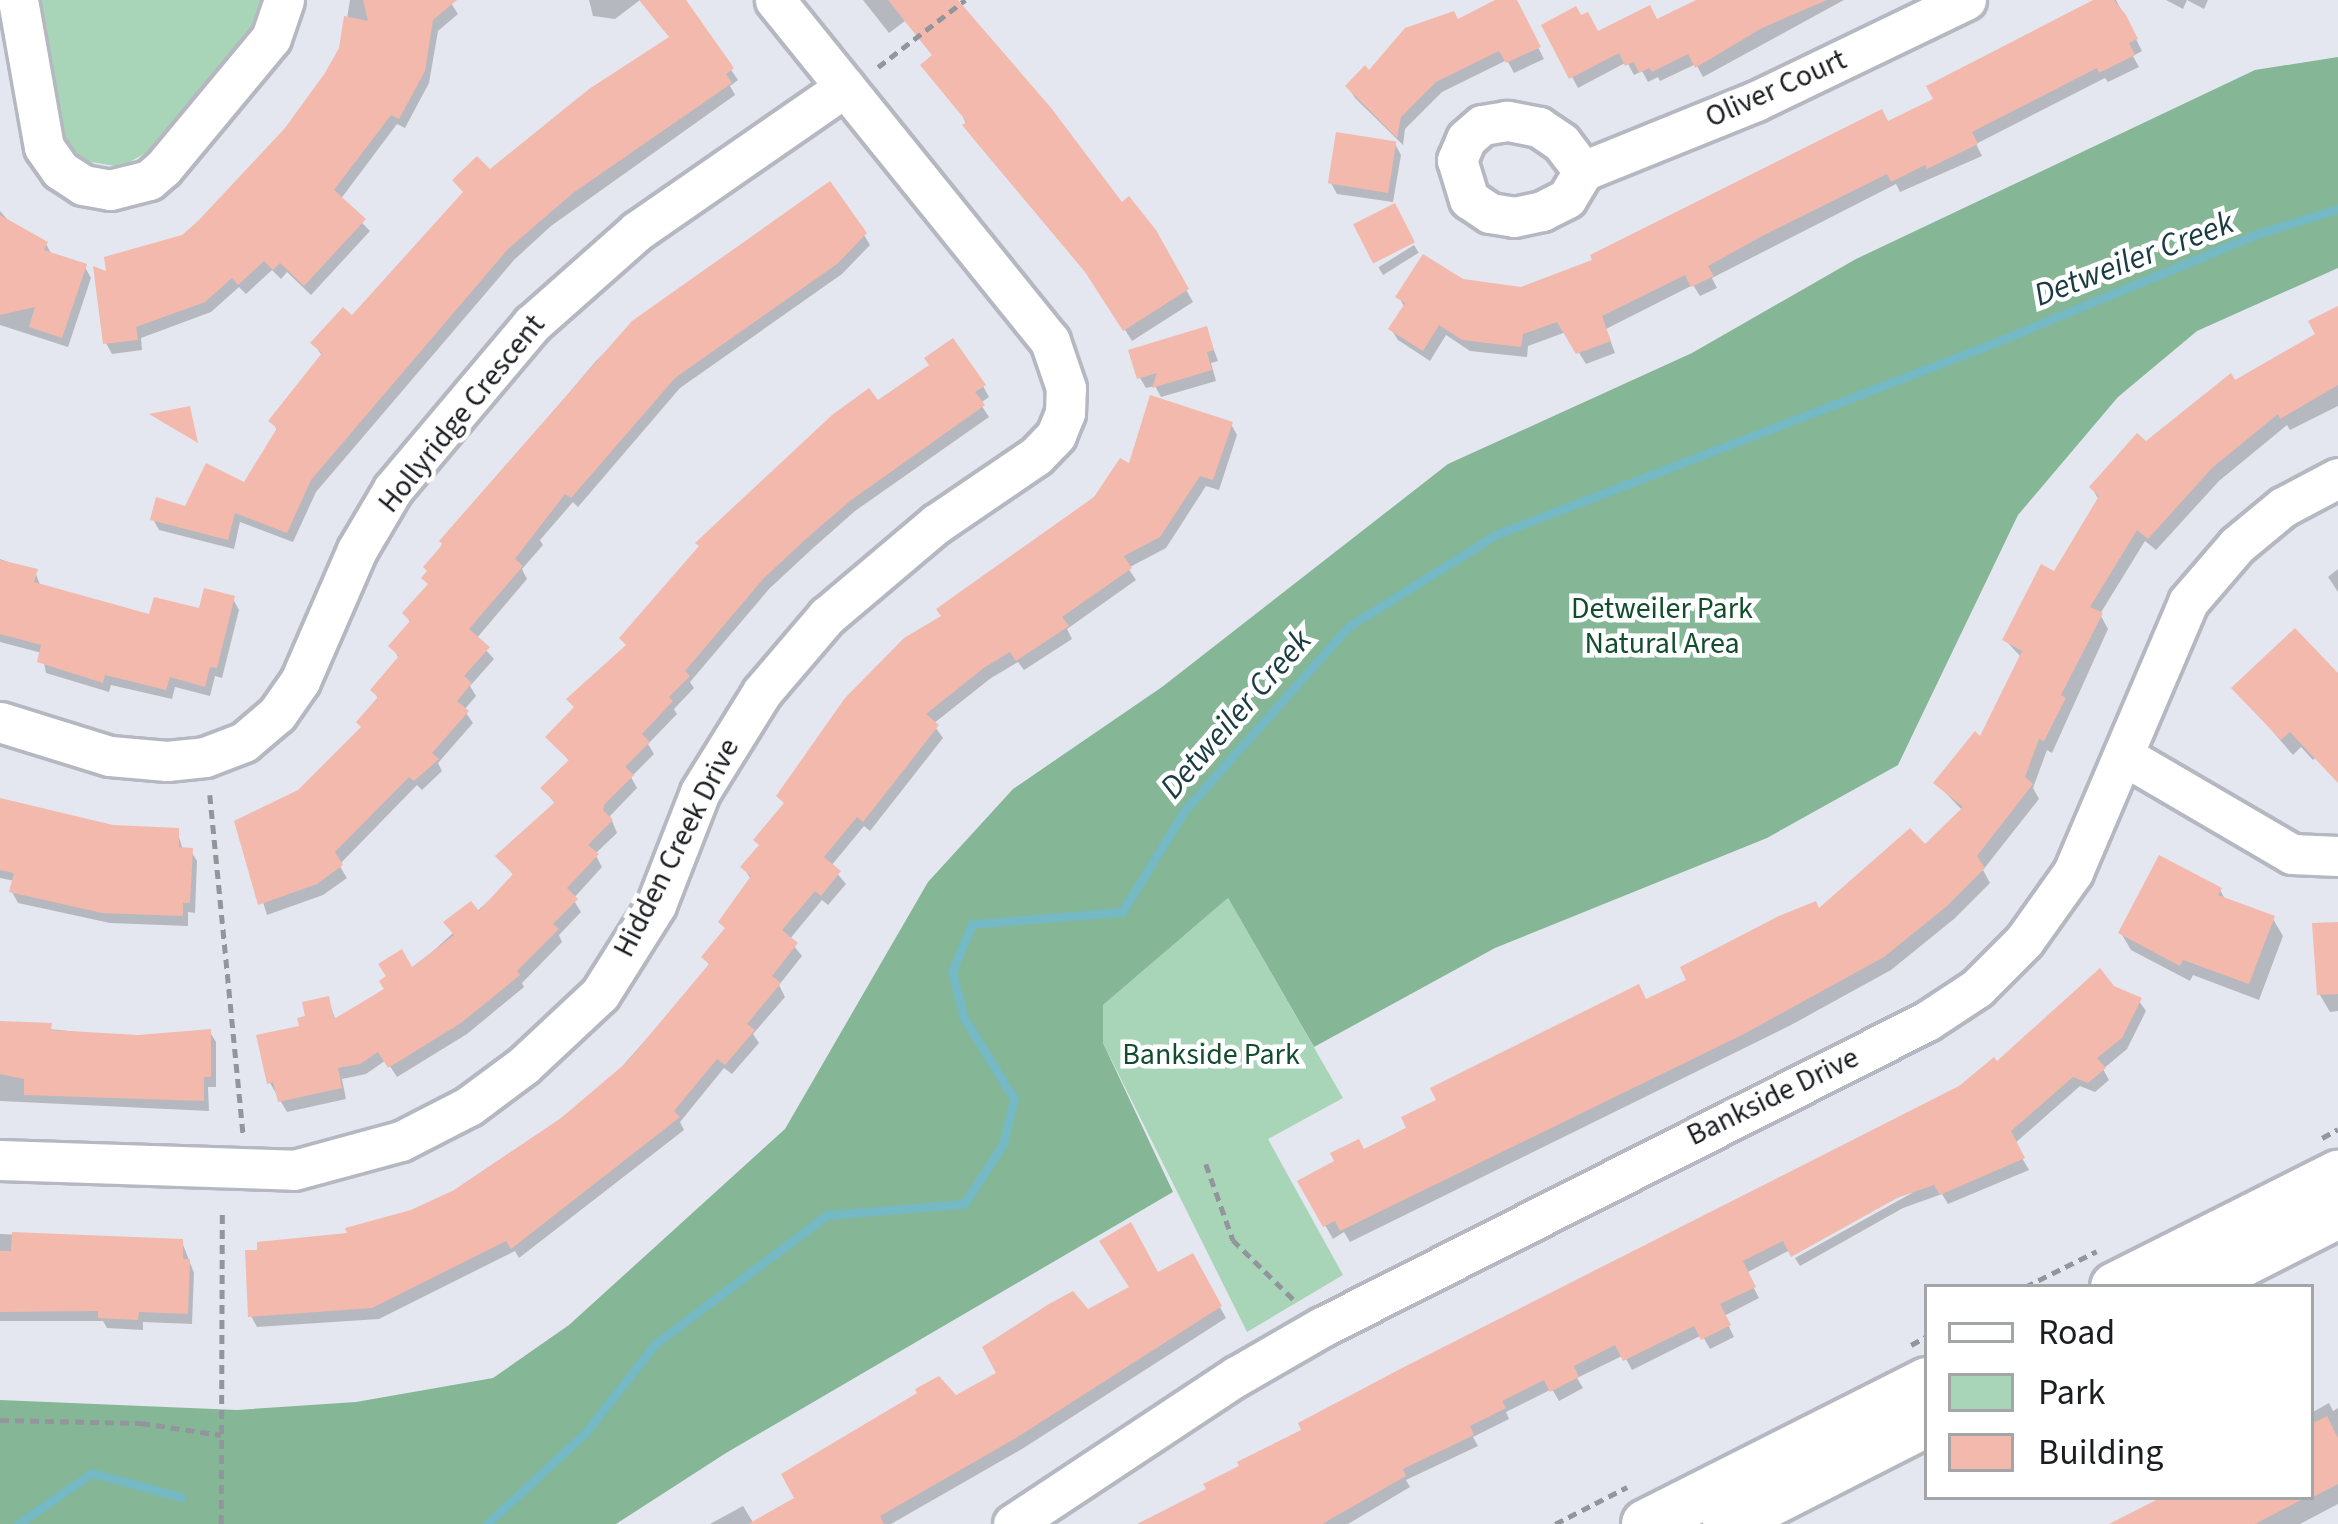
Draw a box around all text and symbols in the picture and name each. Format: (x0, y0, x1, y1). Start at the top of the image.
street label: Oliver Court (1700, 42, 1852, 136)
water label: Detweiler Creek (2028, 203, 2240, 315)
street label: Hollyridge Crescent (371, 308, 553, 520)
park label: Detweiler Park Natural Area (1571, 591, 1753, 662)
water label: Detweiler Creek (1152, 621, 1320, 807)
street label: Hidden Creek Drive (606, 733, 748, 963)
park label: Bankside Park (1122, 1037, 1300, 1073)
street label: Bankside Drive (1681, 1040, 1865, 1154)
legend (1924, 1284, 2314, 1500)
text: Road (2038, 1307, 2115, 1358)
text: Park (2038, 1367, 2105, 1418)
text: Building (2038, 1427, 2163, 1478)

